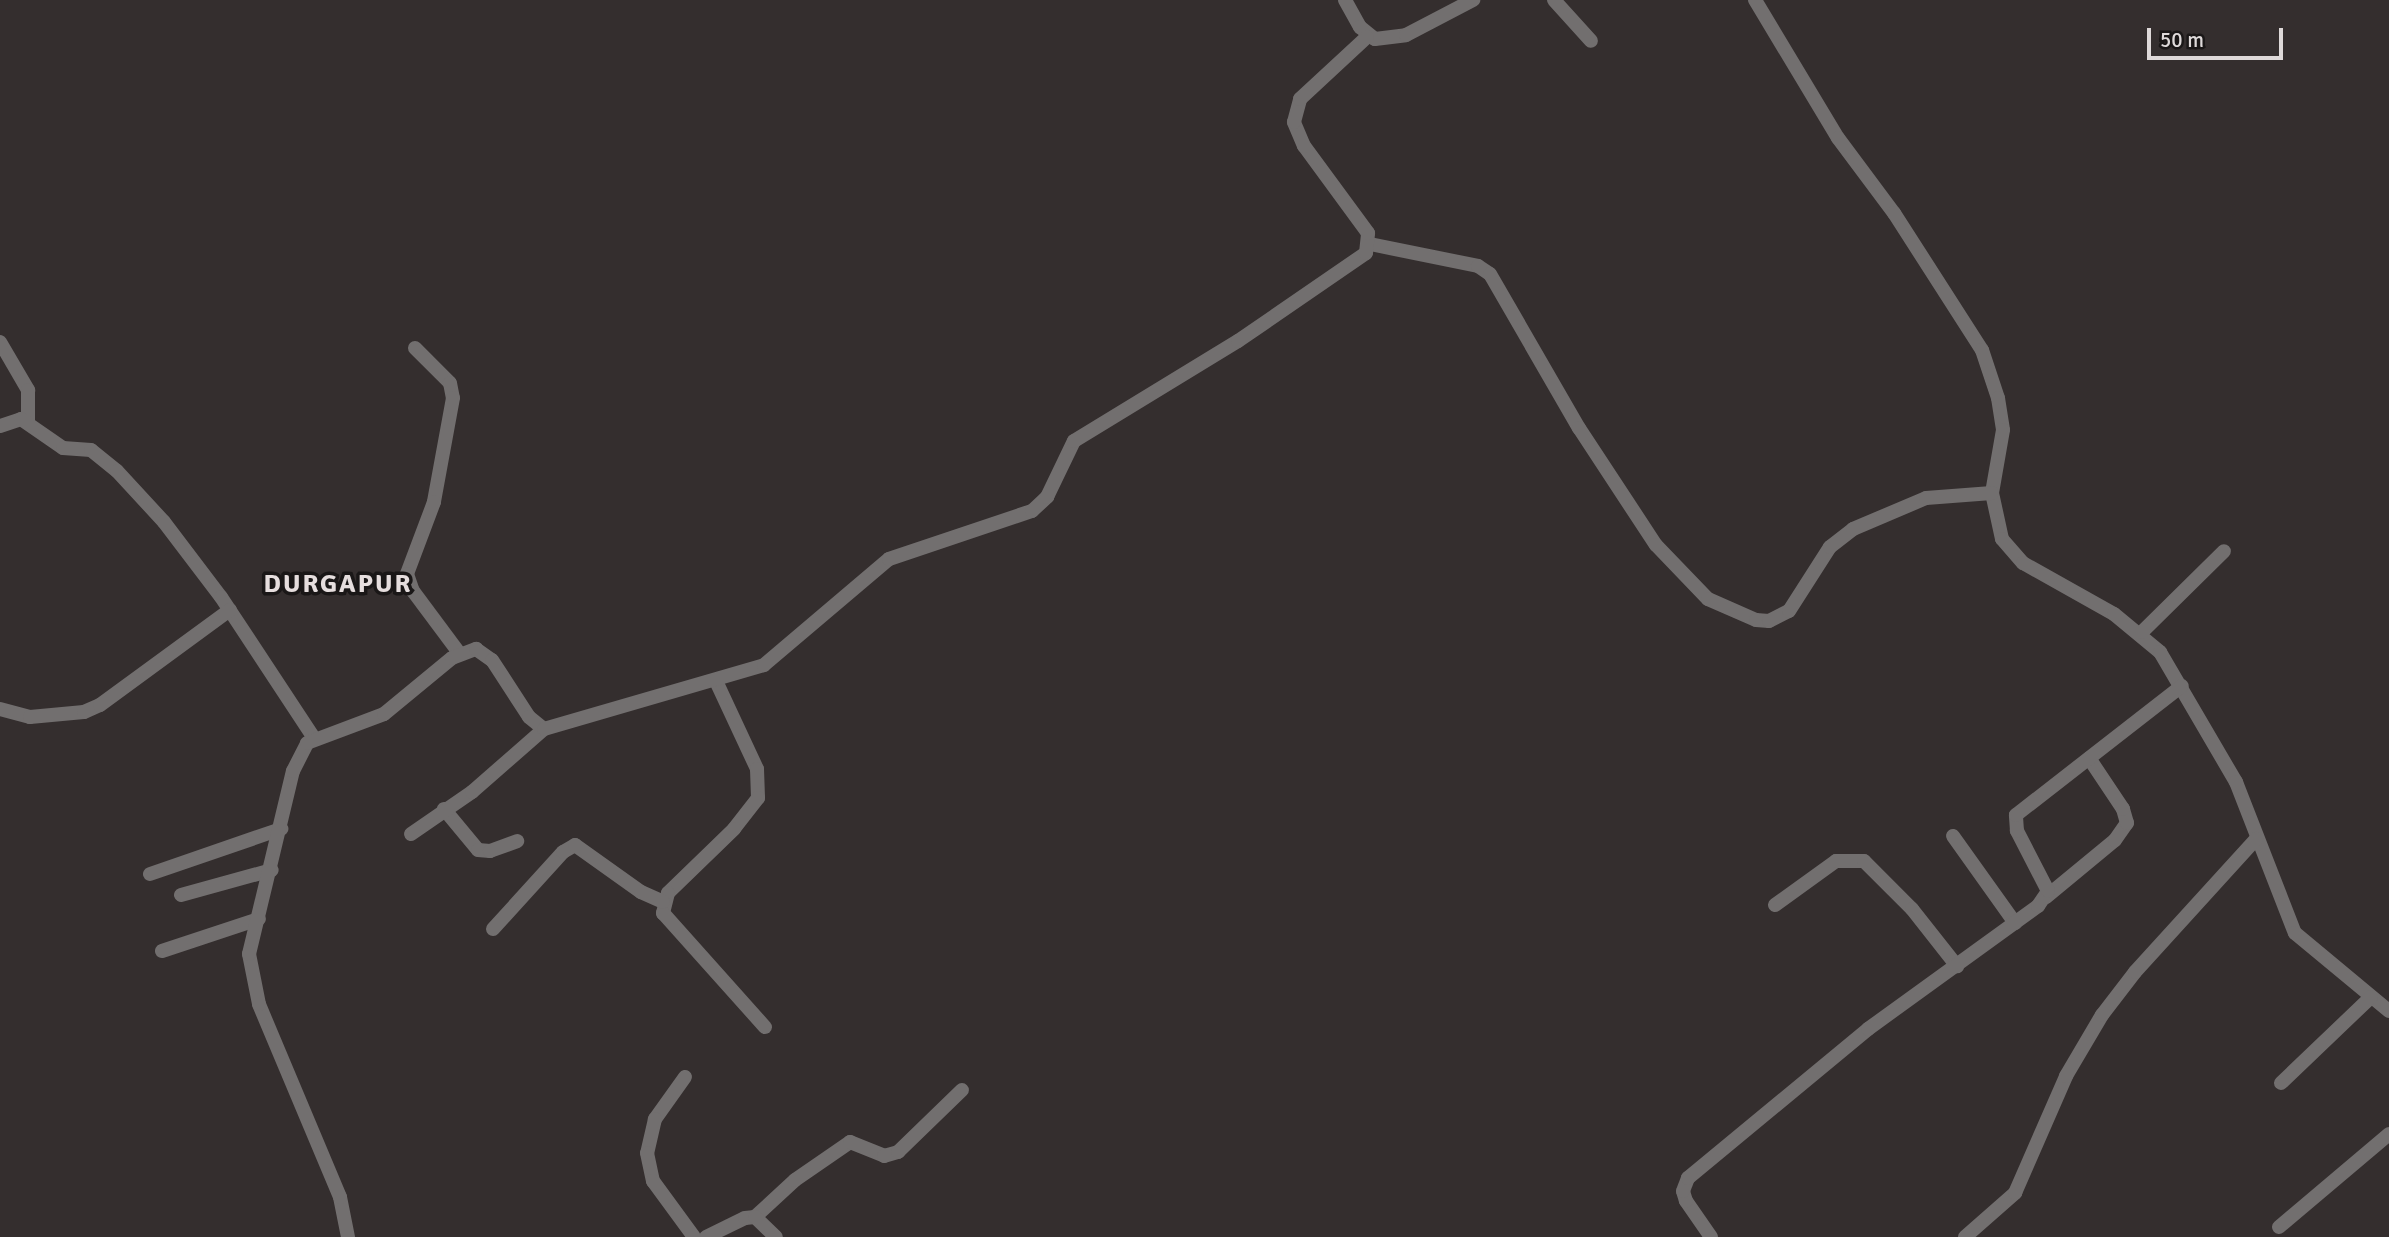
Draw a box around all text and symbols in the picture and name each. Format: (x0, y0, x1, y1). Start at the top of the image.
scale bar (2151, 14, 2288, 58)
text: 50 m (2160, 27, 2204, 53)
district label: DURGAPUR (265, 569, 411, 601)

